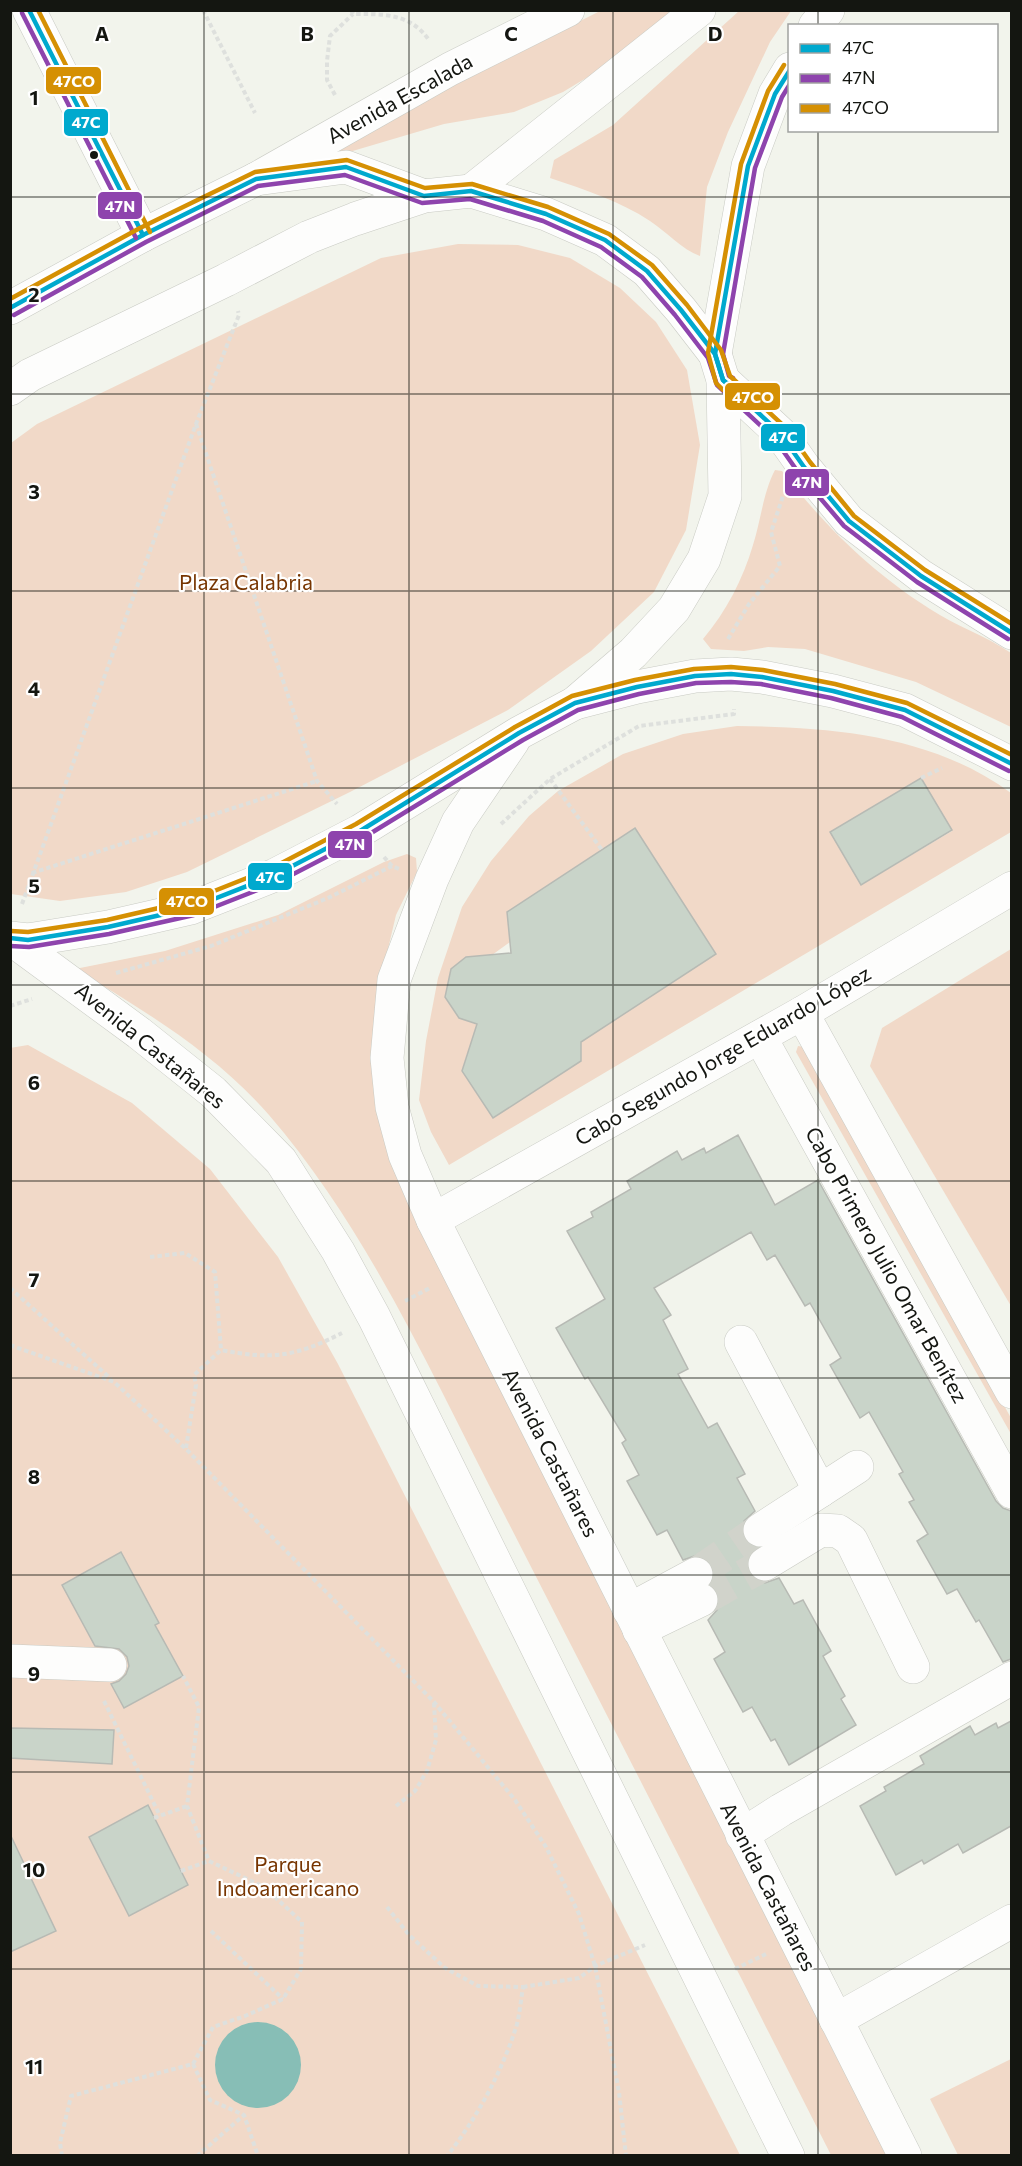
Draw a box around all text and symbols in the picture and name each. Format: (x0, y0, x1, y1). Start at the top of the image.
text: A (95, 21, 109, 45)
text: B (300, 21, 314, 45)
text: C (504, 21, 518, 45)
text: D (708, 21, 722, 45)
legend (788, 24, 998, 132)
text: 47C (842, 36, 874, 58)
street label: Avenida Escalada (322, 47, 476, 148)
line badge: 47CO (45, 66, 102, 95)
text: 47N (842, 66, 876, 88)
text: 47CO (53, 71, 95, 90)
text: 1 (29, 85, 39, 109)
text: 47CO (842, 96, 889, 118)
line badge: 47C (63, 108, 109, 137)
text: 47C (71, 112, 101, 131)
unlabelled marker (88, 149, 100, 161)
line badge: 47N (97, 191, 143, 220)
text: 47N (105, 196, 135, 215)
text: 2 (28, 282, 40, 306)
line badge: 47CO (724, 382, 781, 411)
text: 47CO (732, 387, 774, 406)
line badge: 47C (760, 423, 806, 452)
text: 47C (768, 427, 798, 446)
line badge: 47N (784, 468, 830, 497)
text: 47N (792, 472, 822, 491)
text: 3 (28, 479, 40, 503)
park label: Plaza Calabria (179, 569, 313, 594)
text: 4 (28, 676, 40, 700)
line badge: 47N (327, 830, 373, 859)
text: 47N (335, 834, 365, 853)
line badge: 47C (247, 862, 293, 891)
text: 47C (255, 867, 285, 886)
text: 5 (28, 873, 40, 897)
line badge: 47CO (158, 887, 215, 916)
text: 47CO (166, 891, 208, 910)
street label: Cabo Segundo Jorge Eduardo López (570, 960, 875, 1150)
street label: Avenida Castañares (71, 977, 231, 1113)
text: 6 (28, 1070, 40, 1094)
street label: Cabo Primero Julio Omar Benítez (801, 1122, 974, 1407)
text: 7 (29, 1267, 40, 1291)
street label: Avenida Castañares (498, 1364, 605, 1541)
text: 8 (28, 1464, 40, 1488)
text: 9 (28, 1661, 40, 1685)
street label: Avenida Castañares (716, 1798, 823, 1975)
park label: Parque Indoamericano (217, 1851, 359, 1900)
text: 10 (23, 1857, 45, 1881)
text: 11 (25, 2054, 43, 2078)

